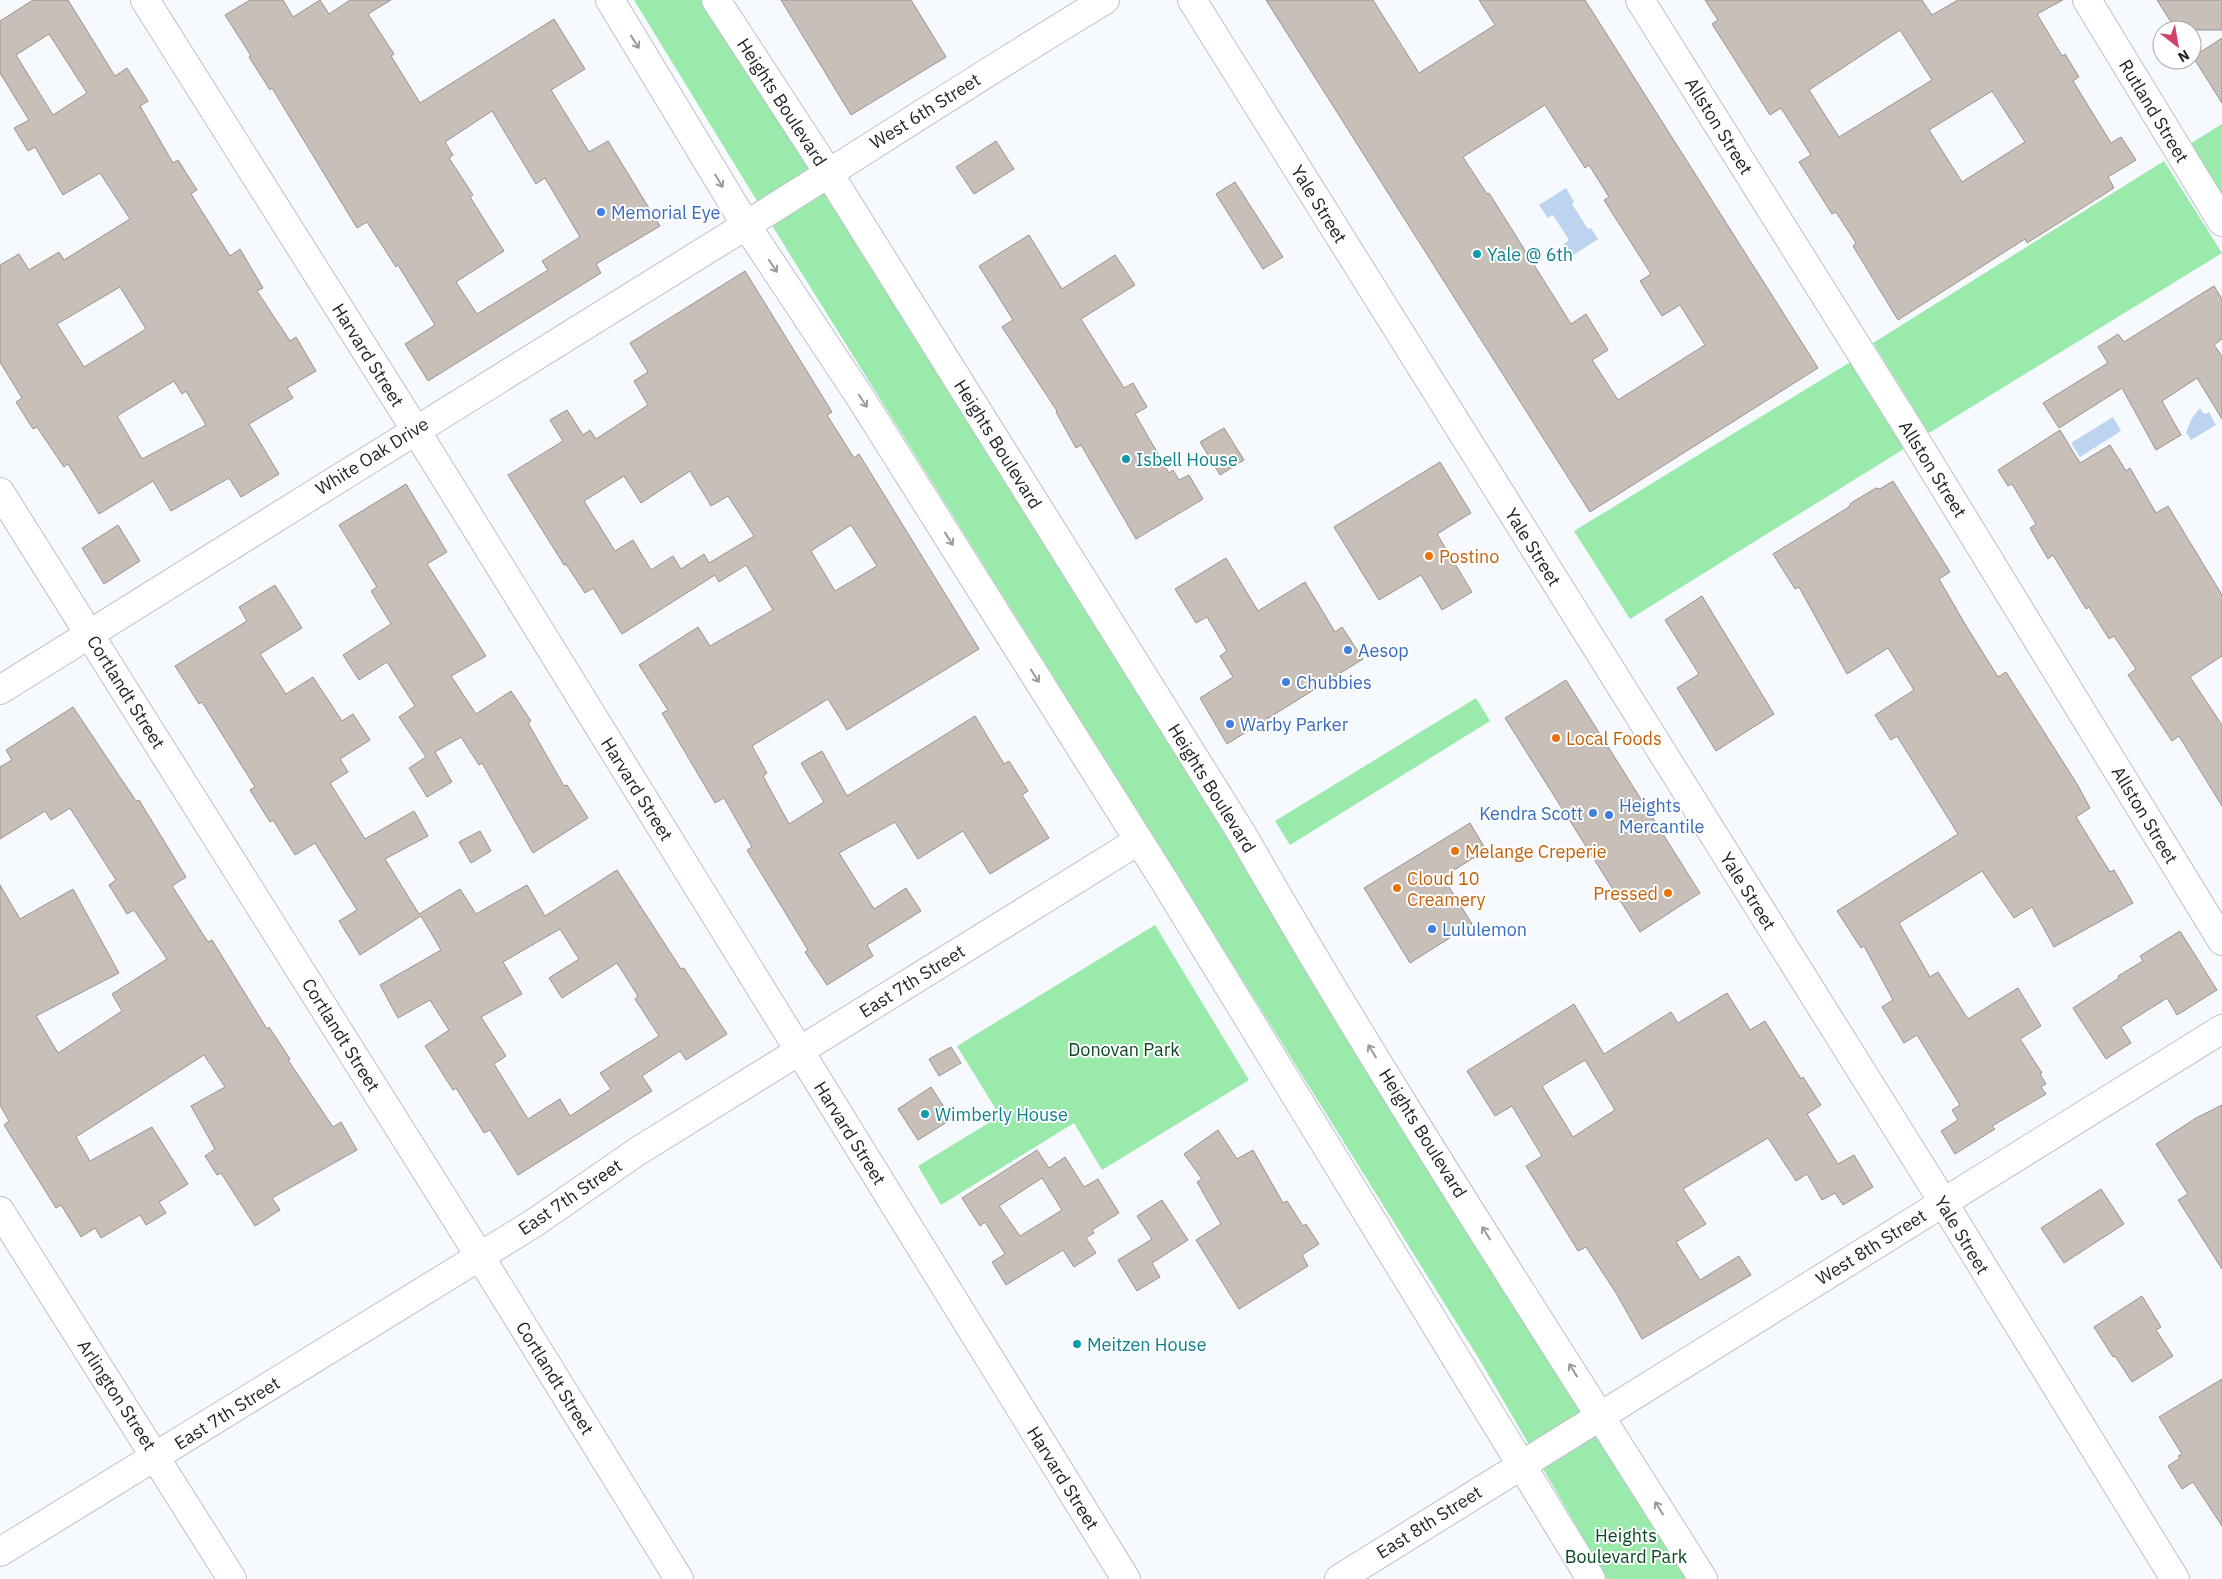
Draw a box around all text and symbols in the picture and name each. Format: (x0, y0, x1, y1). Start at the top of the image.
north arrow (2152, 20, 2202, 70)
one-way arrow (631, 34, 641, 48)
street label: Heights Boulevard (732, 34, 832, 170)
text: N (2175, 46, 2193, 66)
street label: Rutland Street (2114, 55, 2194, 167)
street label: West 6th Street (866, 68, 984, 154)
street label: Allston Street (1680, 73, 1758, 179)
street label: Yale Street (1286, 161, 1352, 247)
one-way arrow (714, 173, 724, 187)
place label: Memorial Eye (611, 201, 721, 224)
marker: Memorial Eye (595, 206, 607, 218)
place label: Yale @ 6th (1487, 243, 1573, 266)
marker: Yale @ 6th (1471, 248, 1483, 260)
one-way arrow (768, 258, 778, 272)
street label: Harvard Street (327, 299, 409, 411)
street label: Heights Boulevard (949, 375, 1047, 513)
one-way arrow (857, 394, 868, 408)
street label: White Oak Drive (311, 412, 433, 500)
street label: Allston Street (1894, 416, 1972, 522)
place label: Isbell House (1136, 448, 1238, 471)
marker: Isbell House (1120, 453, 1132, 465)
street label: Yale Street (1500, 504, 1566, 590)
one-way arrow (944, 531, 954, 545)
place label: Postino (1439, 545, 1499, 568)
marker: Postino (1423, 550, 1435, 562)
street label: Cortlandt Street (82, 631, 170, 753)
place label: Aesop (1358, 639, 1409, 662)
marker: Aesop (1342, 644, 1354, 656)
one-way arrow (1030, 669, 1040, 683)
place label: Chubbies (1296, 671, 1372, 694)
marker: Chubbies (1280, 676, 1292, 688)
place label: Warby Parker (1240, 713, 1349, 736)
marker: Warby Parker (1224, 718, 1236, 730)
street label: Heights Boulevard (1163, 719, 1261, 857)
place label: Local Foods (1566, 727, 1662, 750)
marker: Local Foods (1550, 732, 1562, 744)
street label: Harvard Street (596, 733, 678, 845)
street label: Allston Street (2107, 762, 2183, 868)
place label: Heights Mercantile (1619, 794, 1705, 838)
place label: Kendra Scott (1479, 802, 1583, 825)
marker: Kendra Scott (1587, 807, 1599, 819)
marker: Heights Mercantile (1603, 809, 1615, 821)
place label: Melange Creperie (1465, 840, 1607, 863)
marker: Melange Creperie (1449, 845, 1461, 857)
street label: Yale Street (1715, 848, 1781, 934)
place label: Cloud 10 Creamery (1407, 867, 1486, 911)
marker: Cloud 10 Creamery (1391, 882, 1403, 894)
place label: Pressed (1593, 882, 1658, 905)
marker: Pressed (1662, 887, 1674, 899)
place label: Lululemon (1442, 918, 1527, 941)
marker: Lululemon (1426, 923, 1438, 935)
street label: East 7th Street (855, 939, 969, 1023)
street label: Cortlandt Street (297, 974, 385, 1096)
park label: Donovan Park (1068, 1038, 1180, 1061)
one-way arrow (1366, 1044, 1376, 1058)
street label: Heights Boulevard (1374, 1064, 1472, 1202)
street label: Harvard Street (809, 1077, 891, 1189)
place label: Wimberly House (935, 1103, 1068, 1126)
marker: Wimberly House (919, 1108, 931, 1120)
street label: East 7th Street (514, 1154, 626, 1240)
street label: Yale Street (1930, 1191, 1994, 1279)
street label: West 8th Street (1812, 1204, 1930, 1290)
one-way arrow (1480, 1226, 1491, 1240)
street label: Cortlandt Street (511, 1317, 599, 1439)
place label: Meitzen House (1087, 1333, 1207, 1356)
street label: Arlington Street (73, 1335, 161, 1455)
marker: Meitzen House (1071, 1338, 1083, 1350)
one-way arrow (1567, 1364, 1577, 1378)
street label: East 7th Street (170, 1371, 284, 1455)
street label: Harvard Street (1022, 1422, 1104, 1534)
street label: East 8th Street (1372, 1480, 1486, 1564)
one-way arrow (1653, 1501, 1664, 1515)
park label: Heights Boulevard Park (1565, 1524, 1688, 1568)

